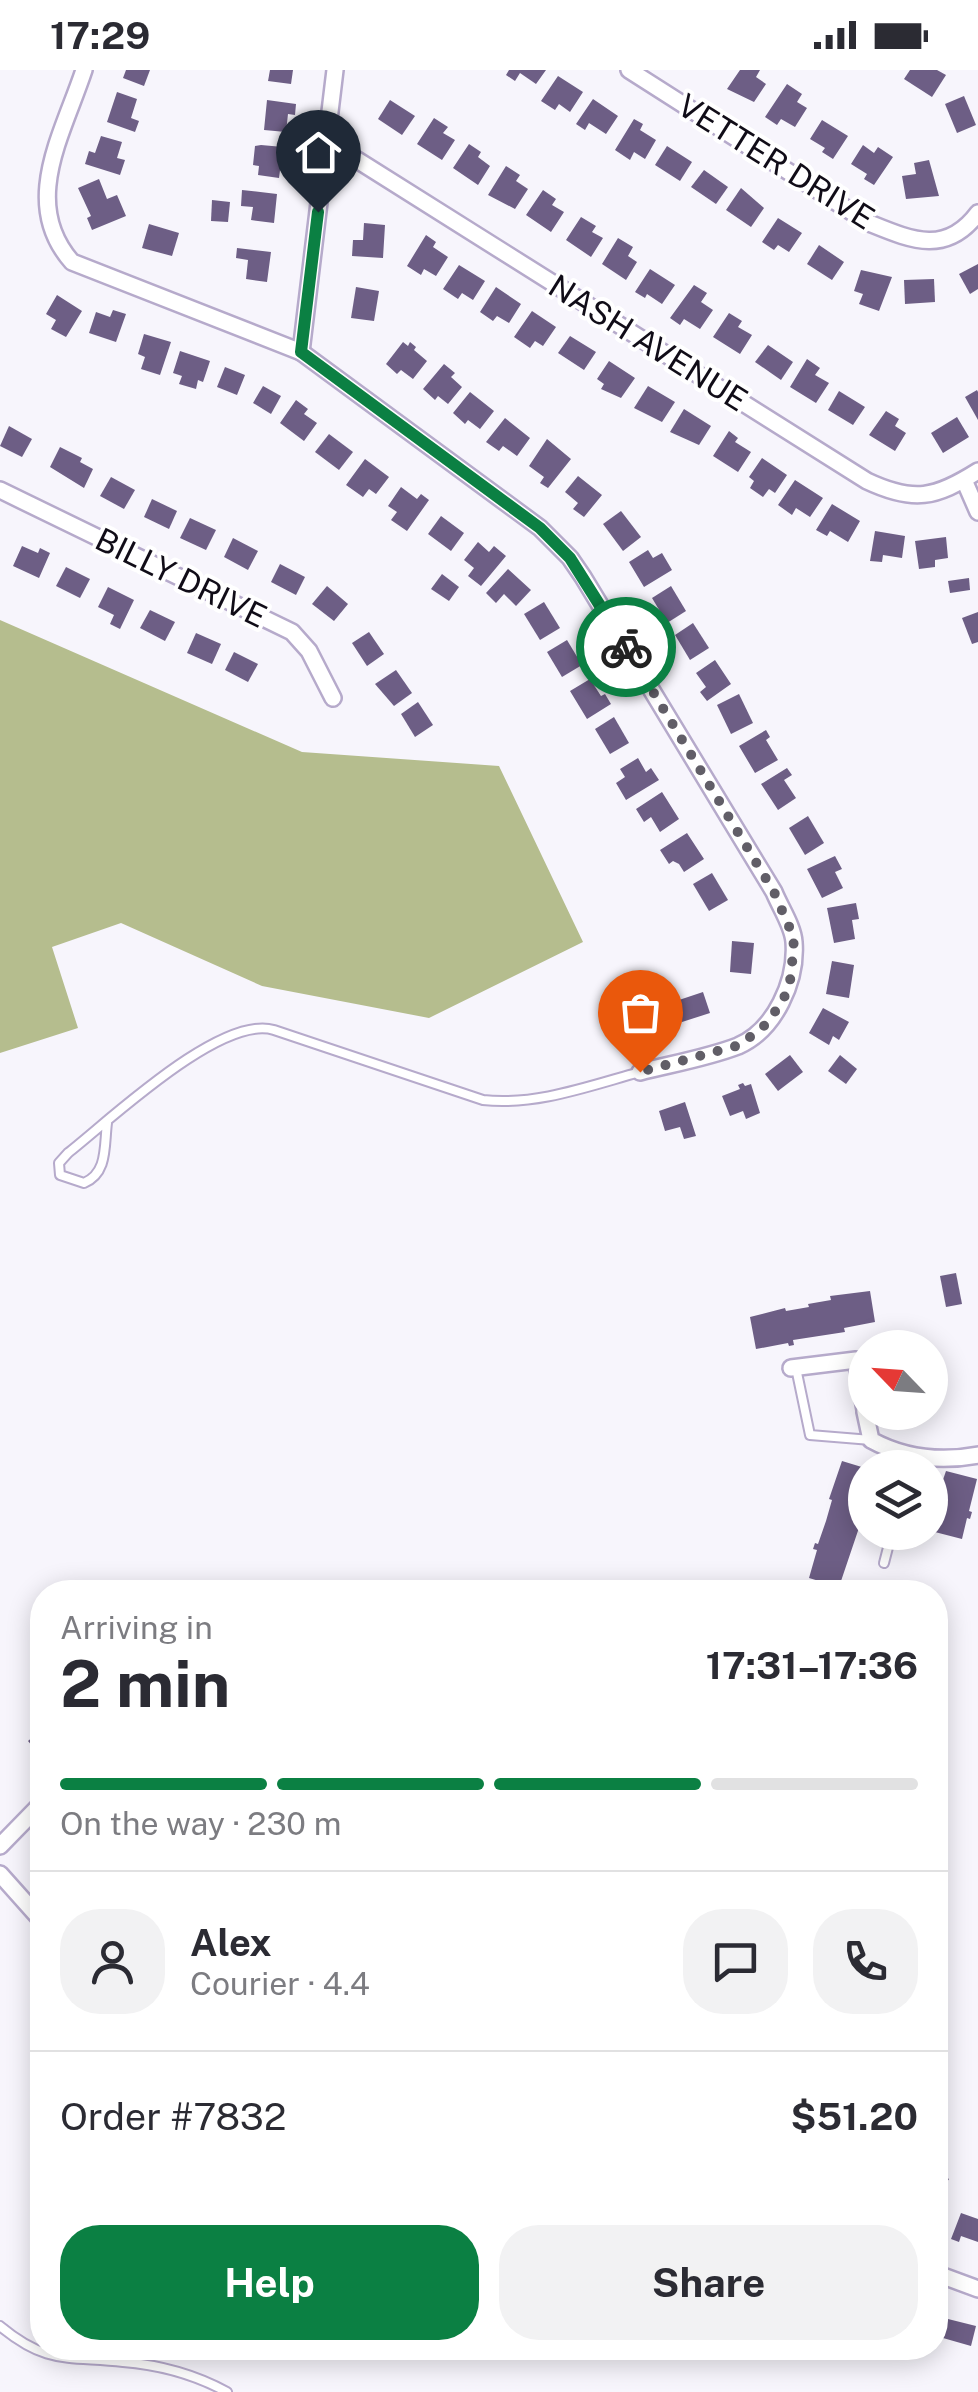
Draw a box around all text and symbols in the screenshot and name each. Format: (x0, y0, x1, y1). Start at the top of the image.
text: 17:29 (50, 13, 150, 58)
street label: VETTER DRIVE (671, 86, 881, 237)
pin (276, 110, 361, 213)
icon: home (291, 125, 346, 180)
street label: NASH AVENUE (542, 267, 754, 418)
street label: BILLY DRIVE (90, 520, 273, 635)
courier (576, 597, 676, 697)
icon: bike (599, 620, 654, 675)
pin (598, 970, 683, 1073)
icon: bag (613, 985, 668, 1040)
north arrow (848, 1330, 948, 1430)
map controls (848, 1330, 948, 1550)
button: layers (848, 1450, 948, 1550)
text: Arriving in (60, 1609, 213, 1646)
text: 17:31–17:36 (706, 1643, 918, 1688)
text: 2 min (60, 1645, 230, 1722)
text: On the way · 230 m (60, 1805, 341, 1842)
button: person (60, 1909, 165, 2014)
button: chat (683, 1909, 788, 2014)
button: phone (813, 1909, 918, 2014)
text: Alex (190, 1920, 272, 1965)
text: Courier · 4.4 (190, 1965, 370, 2002)
text: Order #7832 (60, 2094, 286, 2139)
text: $51.20 (791, 2094, 918, 2139)
button: Help (60, 2225, 479, 2340)
button: Share (499, 2225, 918, 2340)

